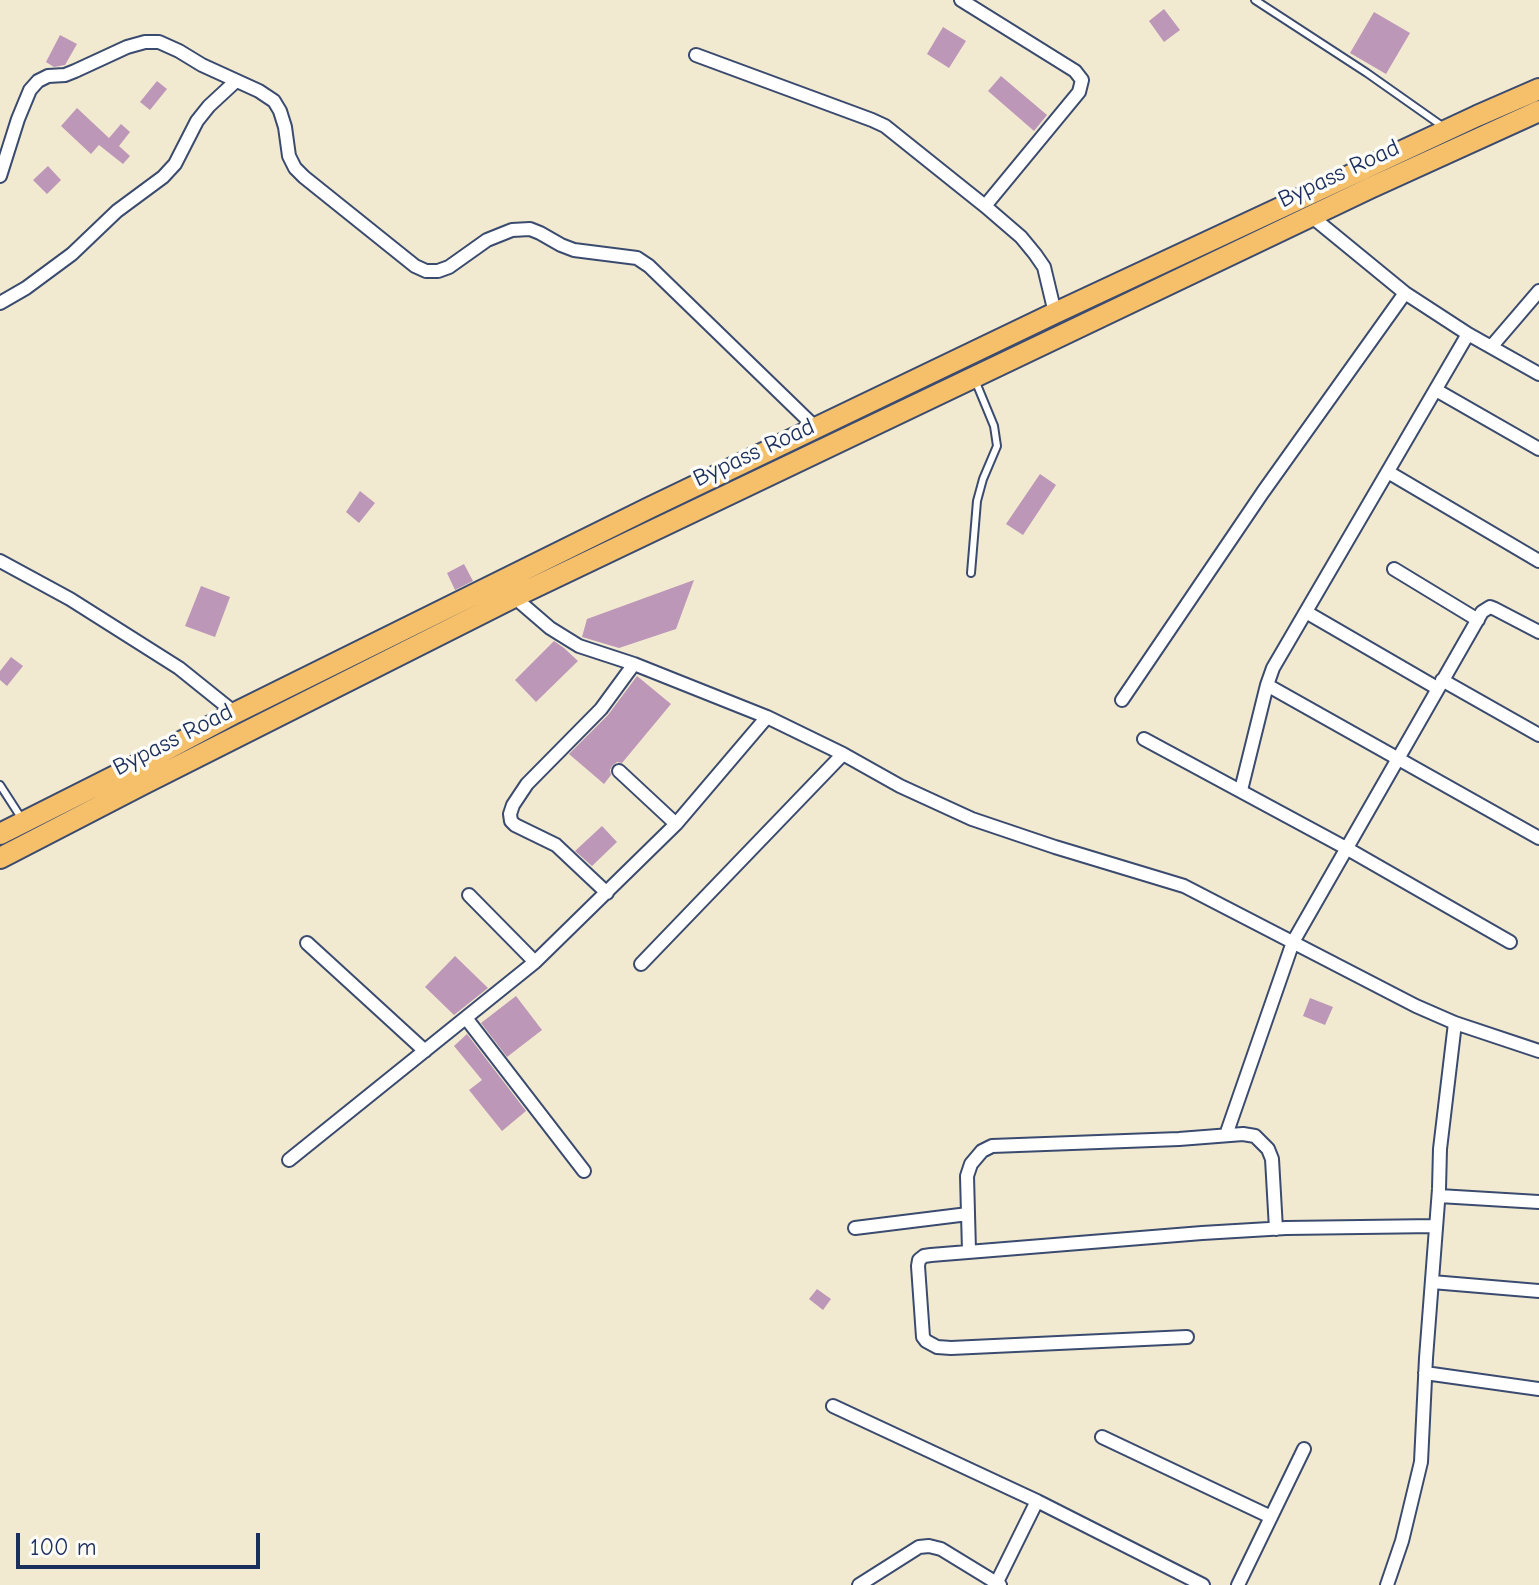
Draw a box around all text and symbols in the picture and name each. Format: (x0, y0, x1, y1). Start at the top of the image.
street label: Bypass Road (1274, 133, 1404, 215)
street label: Bypass Road (689, 412, 819, 494)
street label: Bypass Road (108, 698, 238, 782)
scale bar (20, 1517, 264, 1567)
text: 100 m (30, 1533, 97, 1561)

